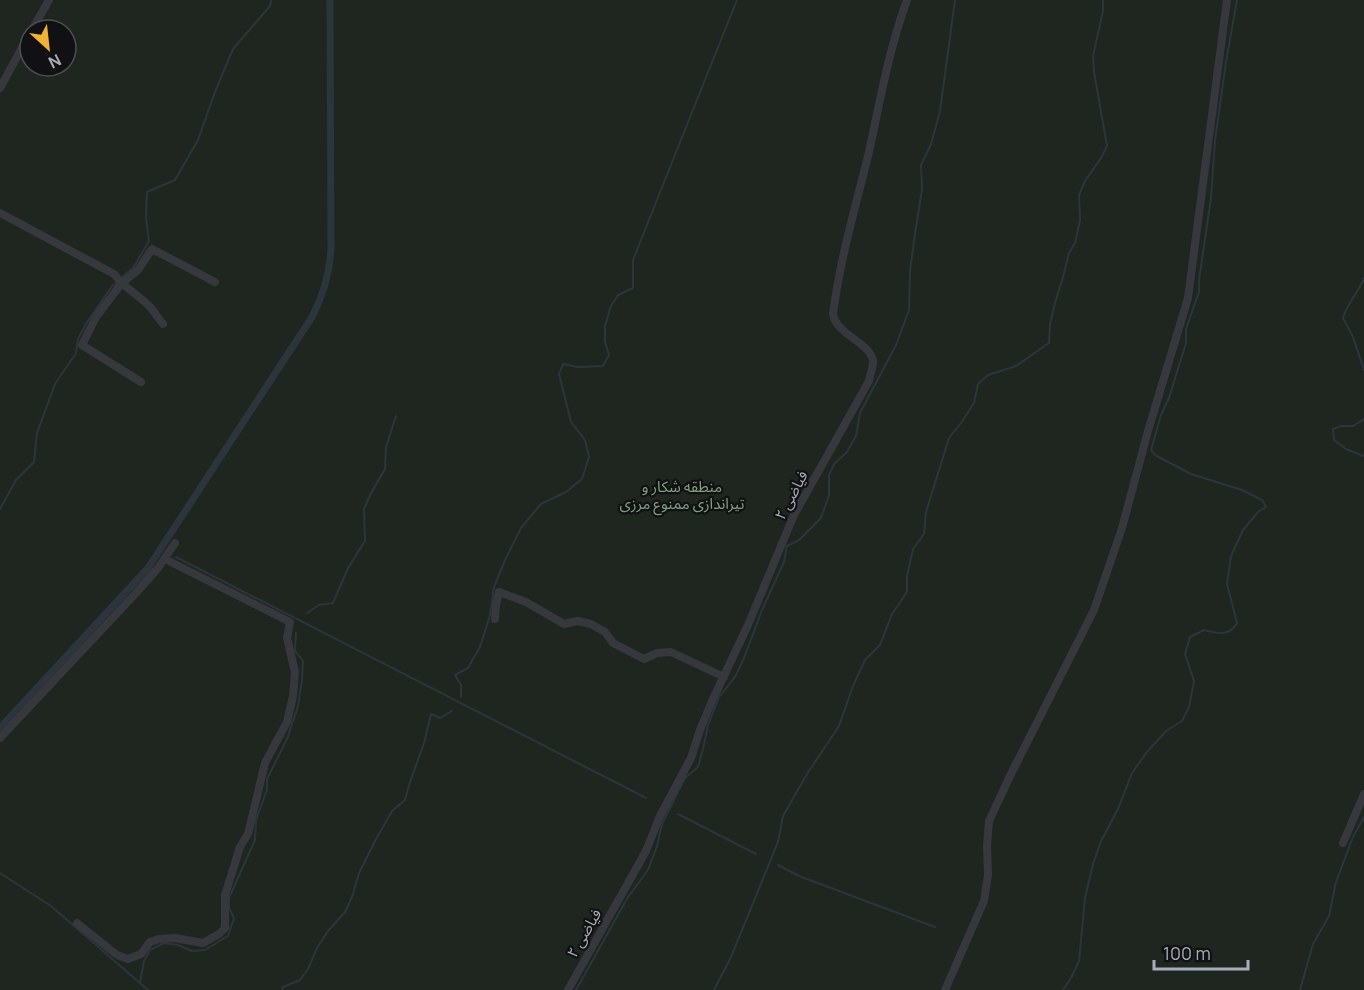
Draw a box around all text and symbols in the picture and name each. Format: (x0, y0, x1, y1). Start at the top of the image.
north arrow (18, 18, 78, 78)
text: N (45, 49, 65, 74)
street label: فیاضی ۲ (769, 466, 813, 523)
park label: منطقه شکار و تیراندازی ممنوع مرزی (620, 476, 744, 516)
street label: فیاضی ۲ (562, 905, 606, 961)
scale bar (1154, 933, 1248, 971)
text: 100 m (1163, 941, 1211, 965)

